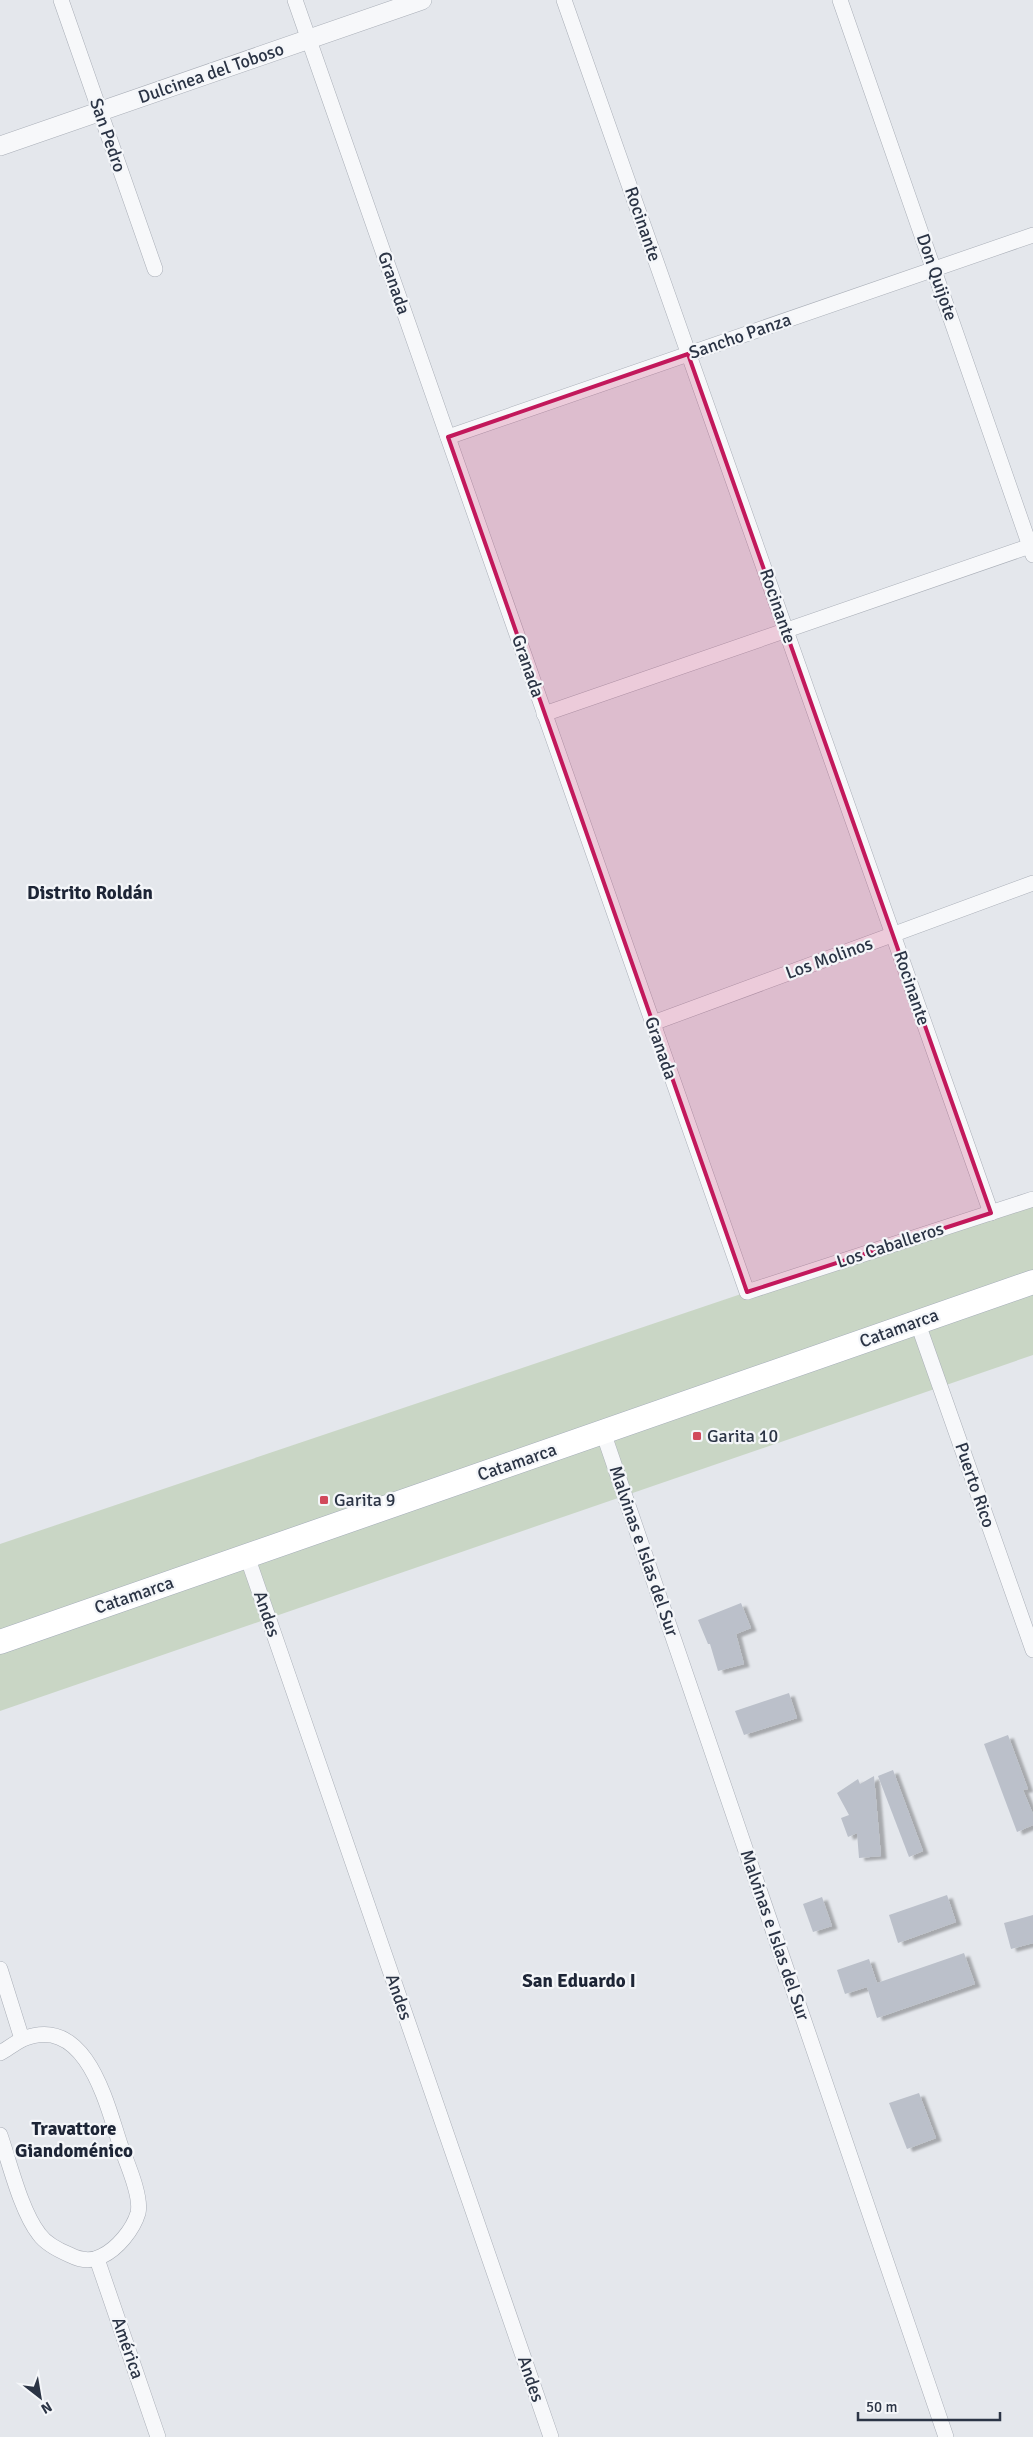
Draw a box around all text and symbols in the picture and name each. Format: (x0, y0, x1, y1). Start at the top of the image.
street label: Dulcinea del Toboso (135, 38, 287, 108)
street label: San Pedro (85, 95, 131, 175)
street label: Rocinante (620, 184, 666, 264)
street label: Don Quijote (912, 231, 962, 323)
street label: Granada (373, 249, 415, 317)
street label: Sancho Panza (686, 308, 794, 364)
street label: Rocinante (755, 566, 801, 646)
street label: Granada (507, 632, 549, 700)
district label: Distrito Roldán (27, 881, 153, 905)
street label: Los Molinos (782, 932, 876, 984)
street label: Rocinante (889, 948, 935, 1028)
street label: Granada (640, 1014, 682, 1082)
street label: Los Caballeros (834, 1217, 946, 1273)
street label: Catamarca (856, 1304, 942, 1352)
place label: Garita 10 (707, 1425, 778, 1447)
marker: Garita 10 (691, 1430, 703, 1442)
street label: Catamarca (474, 1438, 560, 1486)
street label: Puerto Rico (950, 1439, 1000, 1531)
street label: Malvinas e Islas del Sur (604, 1463, 684, 1640)
place label: Garita 9 (334, 1489, 396, 1511)
marker: Garita 9 (318, 1494, 330, 1506)
street label: Catamarca (91, 1571, 177, 1619)
street label: Andes (249, 1588, 285, 1640)
street label: Malvinas e Islas del Sur (735, 1847, 815, 2024)
district label: San Eduardo I (522, 1969, 636, 1993)
street label: Andes (381, 1971, 417, 2023)
district label: Travattore Giandoménico (15, 2117, 133, 2163)
street label: América (107, 2314, 149, 2382)
street label: Andes (513, 2353, 549, 2405)
north arrow (15, 2372, 65, 2422)
scale bar (858, 2390, 1000, 2422)
text: N (38, 2398, 55, 2418)
text: 50 m (866, 2398, 897, 2416)

